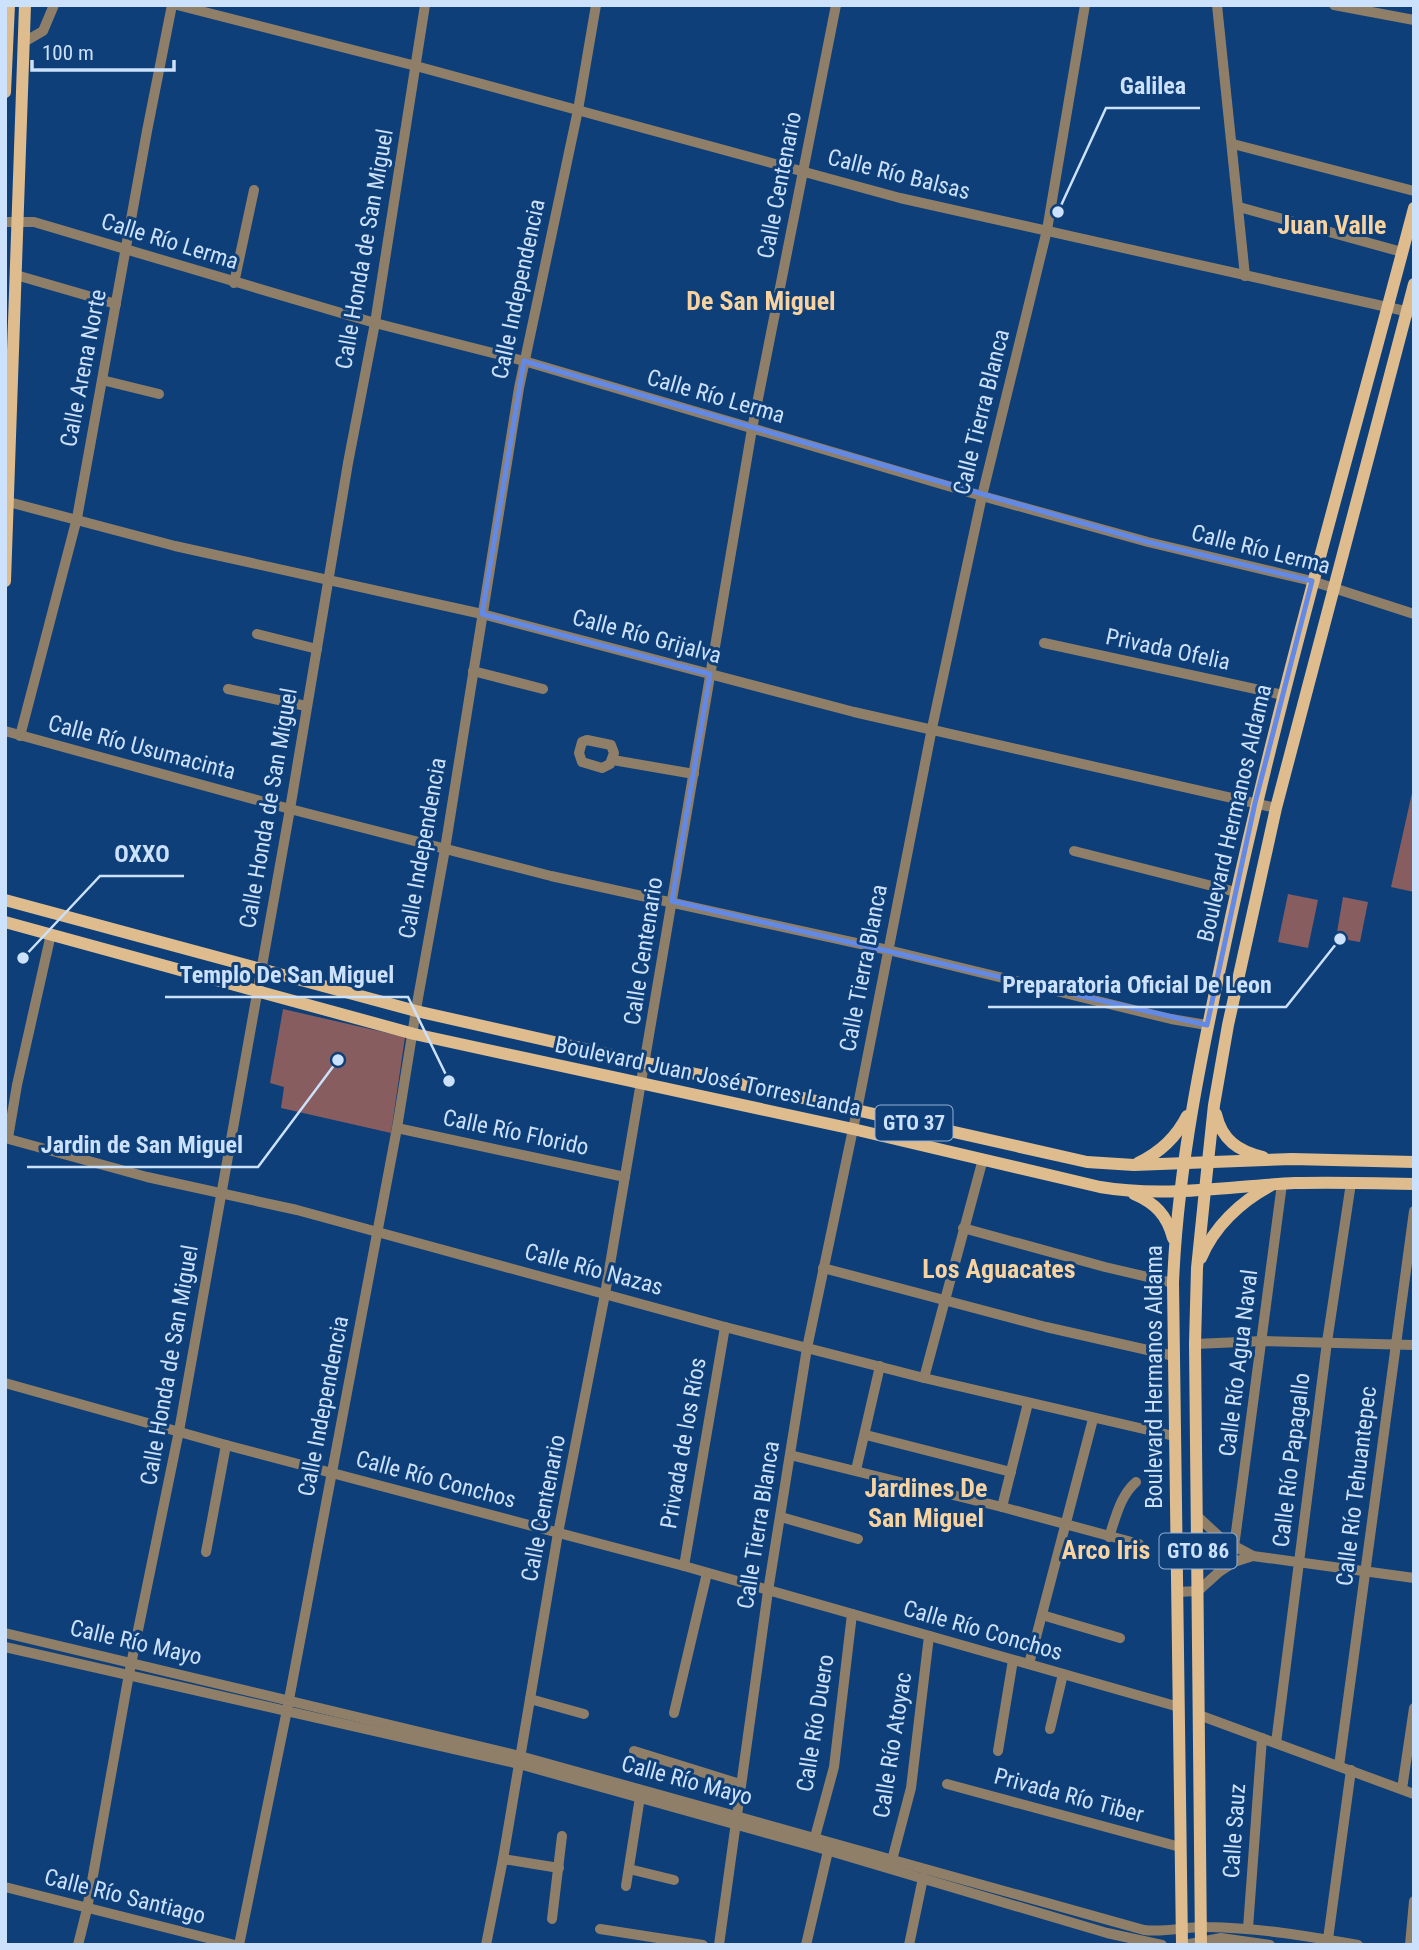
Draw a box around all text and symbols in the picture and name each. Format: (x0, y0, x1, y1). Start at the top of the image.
scale bar (32, 28, 173, 72)
text: 100 m (42, 41, 94, 65)
callout: Galilea (1106, 63, 1200, 108)
text: Galilea (1120, 72, 1186, 100)
street label: Calle Centenario (752, 109, 807, 261)
street label: Calle Honda de San Miguel (330, 127, 399, 371)
street label: Calle Río Balsas (825, 144, 973, 205)
street label: Calle Independencia (486, 197, 551, 382)
street label: Calle Río Lerma (98, 208, 242, 275)
district label: Juan Valle (1278, 210, 1386, 240)
district label: De San Miguel (686, 286, 836, 316)
street label: Calle Arena Norte (55, 287, 112, 449)
street label: Calle Tierra Blanca (948, 327, 1015, 498)
street label: Calle Río Lerma (644, 364, 788, 429)
street label: Calle Río Lerma (1189, 519, 1333, 580)
street label: Calle Río Grijalva (569, 604, 724, 669)
street label: Privada Ofelia (1103, 623, 1233, 676)
street label: Boulevard Hermanos Aldama (1192, 682, 1277, 944)
street label: Calle Honda de San Miguel (234, 686, 303, 930)
street label: Calle Río Usumacinta (45, 709, 239, 785)
street label: Calle Independencia (393, 755, 452, 941)
callout: OXXO (100, 831, 184, 876)
text: OXXO (114, 840, 170, 868)
street label: Calle Centenario (618, 875, 668, 1027)
street label: Calle Tierra Blanca (834, 882, 893, 1054)
callout: Templo De San Miguel (165, 952, 408, 997)
text: Templo De San Miguel (180, 961, 394, 989)
callout: Preparatoria Oficial De Leon (988, 962, 1286, 1007)
text: Preparatoria Oficial De Leon (1002, 971, 1272, 999)
street label: Boulevard Juan José Torres Landa (552, 1031, 863, 1122)
street label: Calle Río Florido (441, 1104, 591, 1161)
road number: GTO 37 (876, 1106, 953, 1140)
callout: Jardin de San Miguel (27, 1122, 258, 1167)
text: Jardin de San Miguel (41, 1131, 243, 1159)
street label: Calle Río Nazas (522, 1238, 666, 1301)
street label: Calle Honda de San Miguel (135, 1243, 204, 1487)
street label: Boulevard Hermanos Aldama (1141, 1245, 1168, 1509)
district label: Los Aguacates (922, 1254, 1076, 1284)
street label: Calle Río Agua Naval (1214, 1268, 1263, 1458)
street label: Calle Independencia (293, 1314, 354, 1499)
street label: Privada de los Ríos (655, 1355, 712, 1531)
street label: Calle Río Papagallo (1267, 1371, 1316, 1549)
street label: Calle Río Tehuantepec (1331, 1385, 1382, 1587)
street label: Calle Centenario (516, 1432, 571, 1584)
street label: Calle Tierra Blanca (732, 1439, 785, 1611)
street label: Calle Río Conchos (353, 1445, 519, 1514)
district label: Jardines De San Miguel (865, 1473, 987, 1533)
road number: GTO 86 (1160, 1534, 1236, 1568)
district label: Arco Iris (1062, 1535, 1150, 1565)
street label: Calle Río Conchos (900, 1595, 1066, 1666)
street label: Calle Río Mayo (67, 1614, 204, 1671)
street label: Calle Río Duero (791, 1653, 840, 1794)
street label: Calle Río Atoyac (868, 1670, 917, 1820)
street label: Calle Río Mayo (619, 1750, 755, 1811)
street label: Privada Río Tiber (991, 1763, 1147, 1828)
street label: Calle Sauz (1218, 1783, 1251, 1879)
street label: Calle Río Santiago (41, 1863, 208, 1930)

